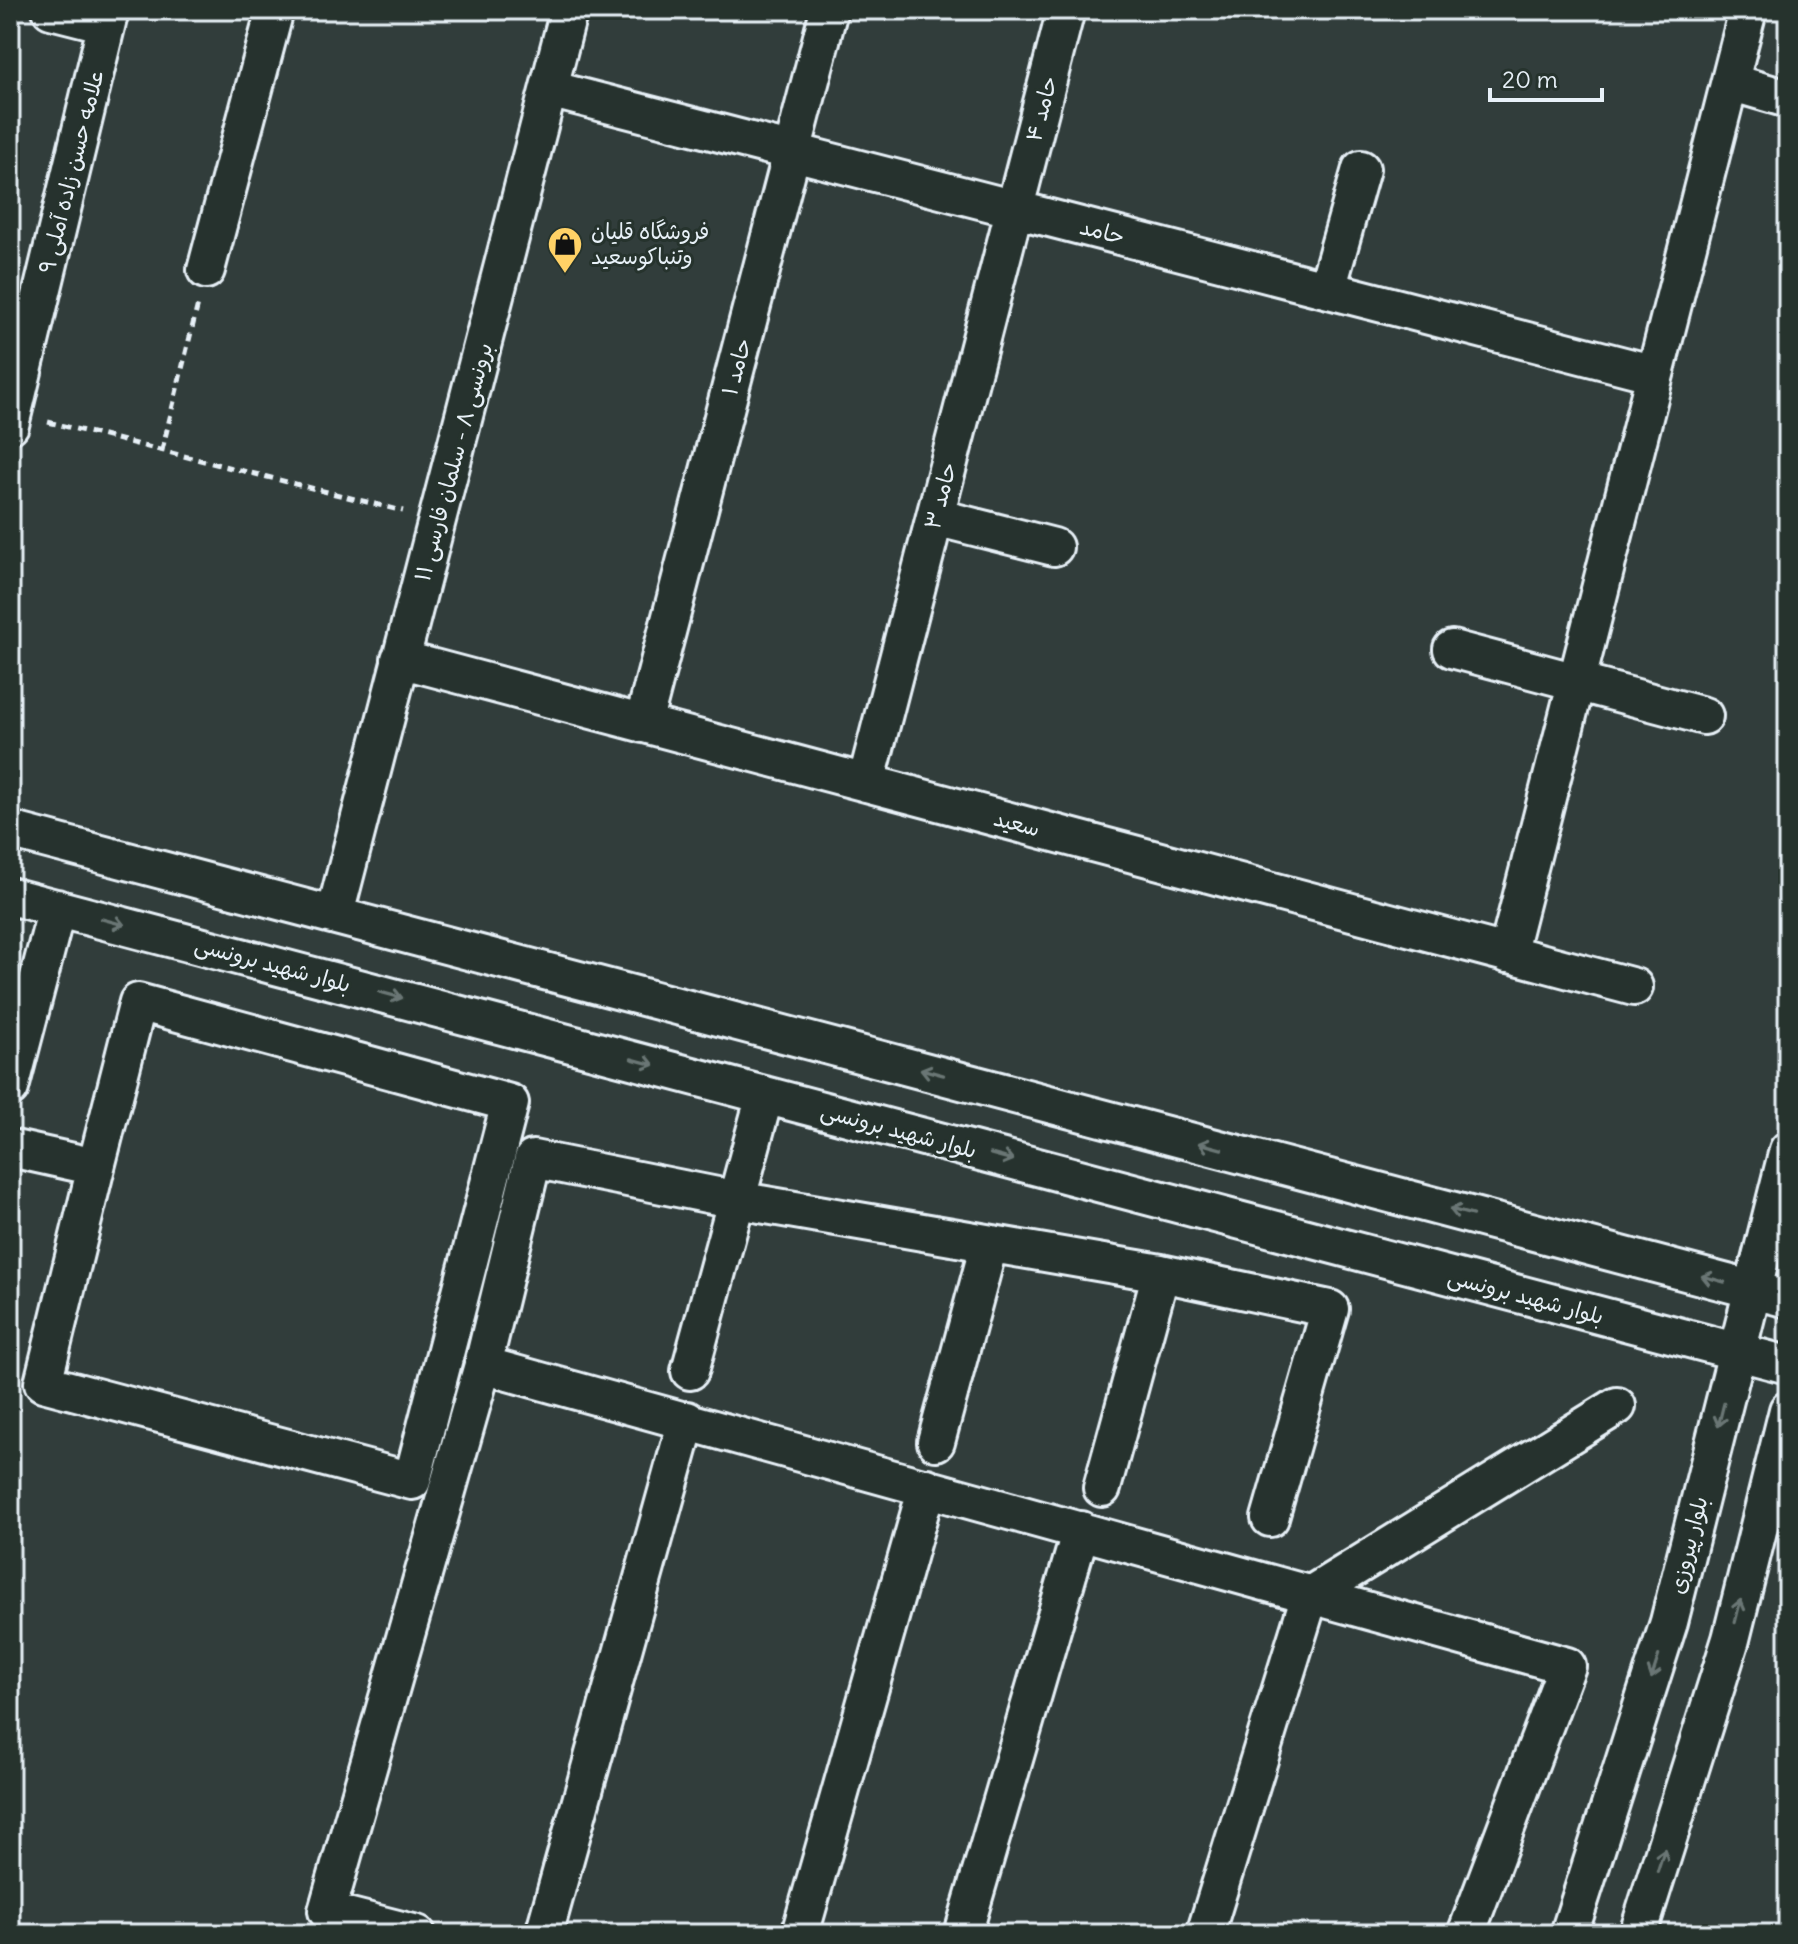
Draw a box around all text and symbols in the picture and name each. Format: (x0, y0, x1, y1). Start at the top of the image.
scale bar (1490, 52, 1602, 102)
text: 20 m (1502, 64, 1558, 94)
street label: علامه حسن زاده آملی ۹ (32, 66, 111, 276)
street label: حامد ۴ (1019, 73, 1063, 145)
street label: حامد (1077, 212, 1127, 250)
place label: فروشگاه قلیان وتنباکوسعید (591, 217, 710, 271)
shop icon: فروشگاه قلیان وتنباکوسعید (546, 225, 584, 275)
street label: حامد ۱ (715, 336, 757, 398)
street label: برونسی ۸ - سلمان فارسی ۱۱ (408, 340, 499, 585)
street label: حامد ۳ (918, 460, 962, 532)
street label: سعید (991, 803, 1043, 843)
one-way arrow (99, 916, 125, 931)
street label: بلوار شهید برونسی (192, 930, 354, 999)
one-way arrow (378, 989, 404, 1004)
one-way arrow (629, 1055, 655, 1070)
one-way arrow (919, 1064, 945, 1079)
street label: بلوار شهید برونسی (818, 1096, 980, 1165)
one-way arrow (1197, 1137, 1223, 1152)
one-way arrow (989, 1151, 1015, 1166)
one-way arrow (1449, 1204, 1475, 1219)
street label: بلوار شهید برونسی (1445, 1262, 1607, 1331)
one-way arrow (1700, 1271, 1726, 1286)
one-way arrow (1712, 1402, 1727, 1428)
street label: بلوار پیروزی (1662, 1493, 1715, 1597)
one-way arrow (1731, 1599, 1746, 1625)
one-way arrow (1647, 1653, 1662, 1679)
one-way arrow (1654, 1847, 1669, 1873)

